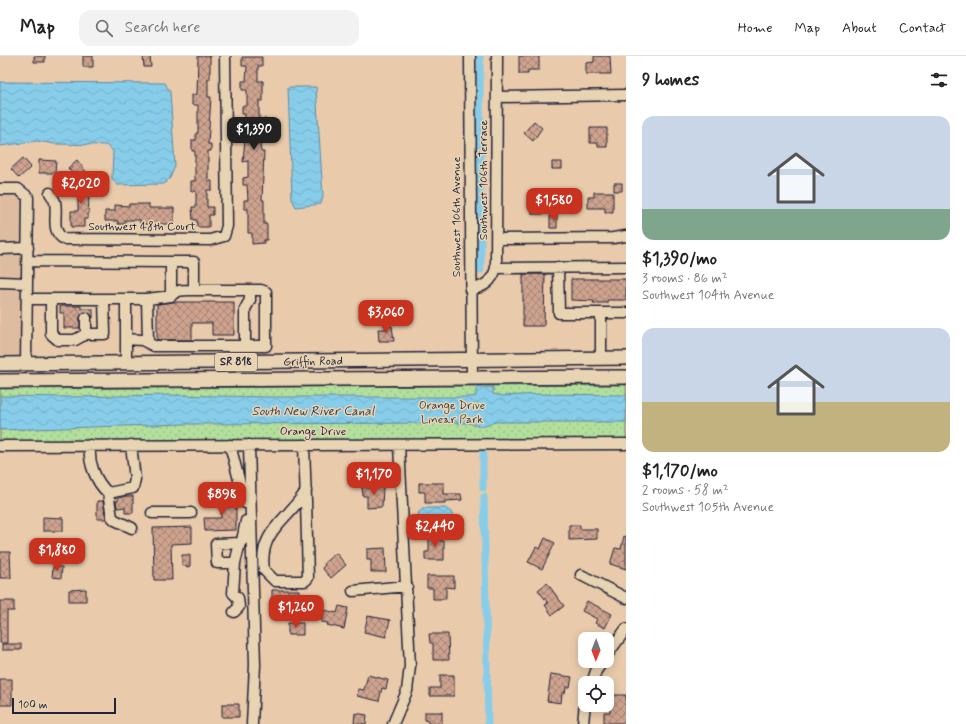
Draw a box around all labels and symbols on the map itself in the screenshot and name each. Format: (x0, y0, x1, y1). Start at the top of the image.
pin: $1,390 (221, 117, 287, 151)
street label: Southwest 106th Terrace (476, 119, 492, 240)
street label: Southwest 106th Avenue (449, 157, 465, 277)
pin: $2,020 (48, 171, 114, 205)
pin: $1,580 (521, 188, 587, 222)
street label: Southwest 48th Court (88, 219, 196, 235)
pin: $3,060 (353, 300, 419, 334)
road number: SR 818 (215, 353, 257, 371)
street label: Griffin Road (283, 353, 343, 371)
park label: Orange Drive Linear Park (419, 398, 485, 428)
water label: South New River Canal (252, 403, 376, 420)
street label: Orange Drive (280, 424, 346, 440)
pin: $1,170 (341, 462, 407, 496)
pin: $898 (198, 482, 246, 516)
pin: $2,440 (402, 514, 468, 548)
pin: $1,880 (24, 538, 90, 572)
pin: $1,260 (263, 595, 329, 629)
north arrow (578, 632, 614, 668)
scale bar (12, 696, 116, 715)

